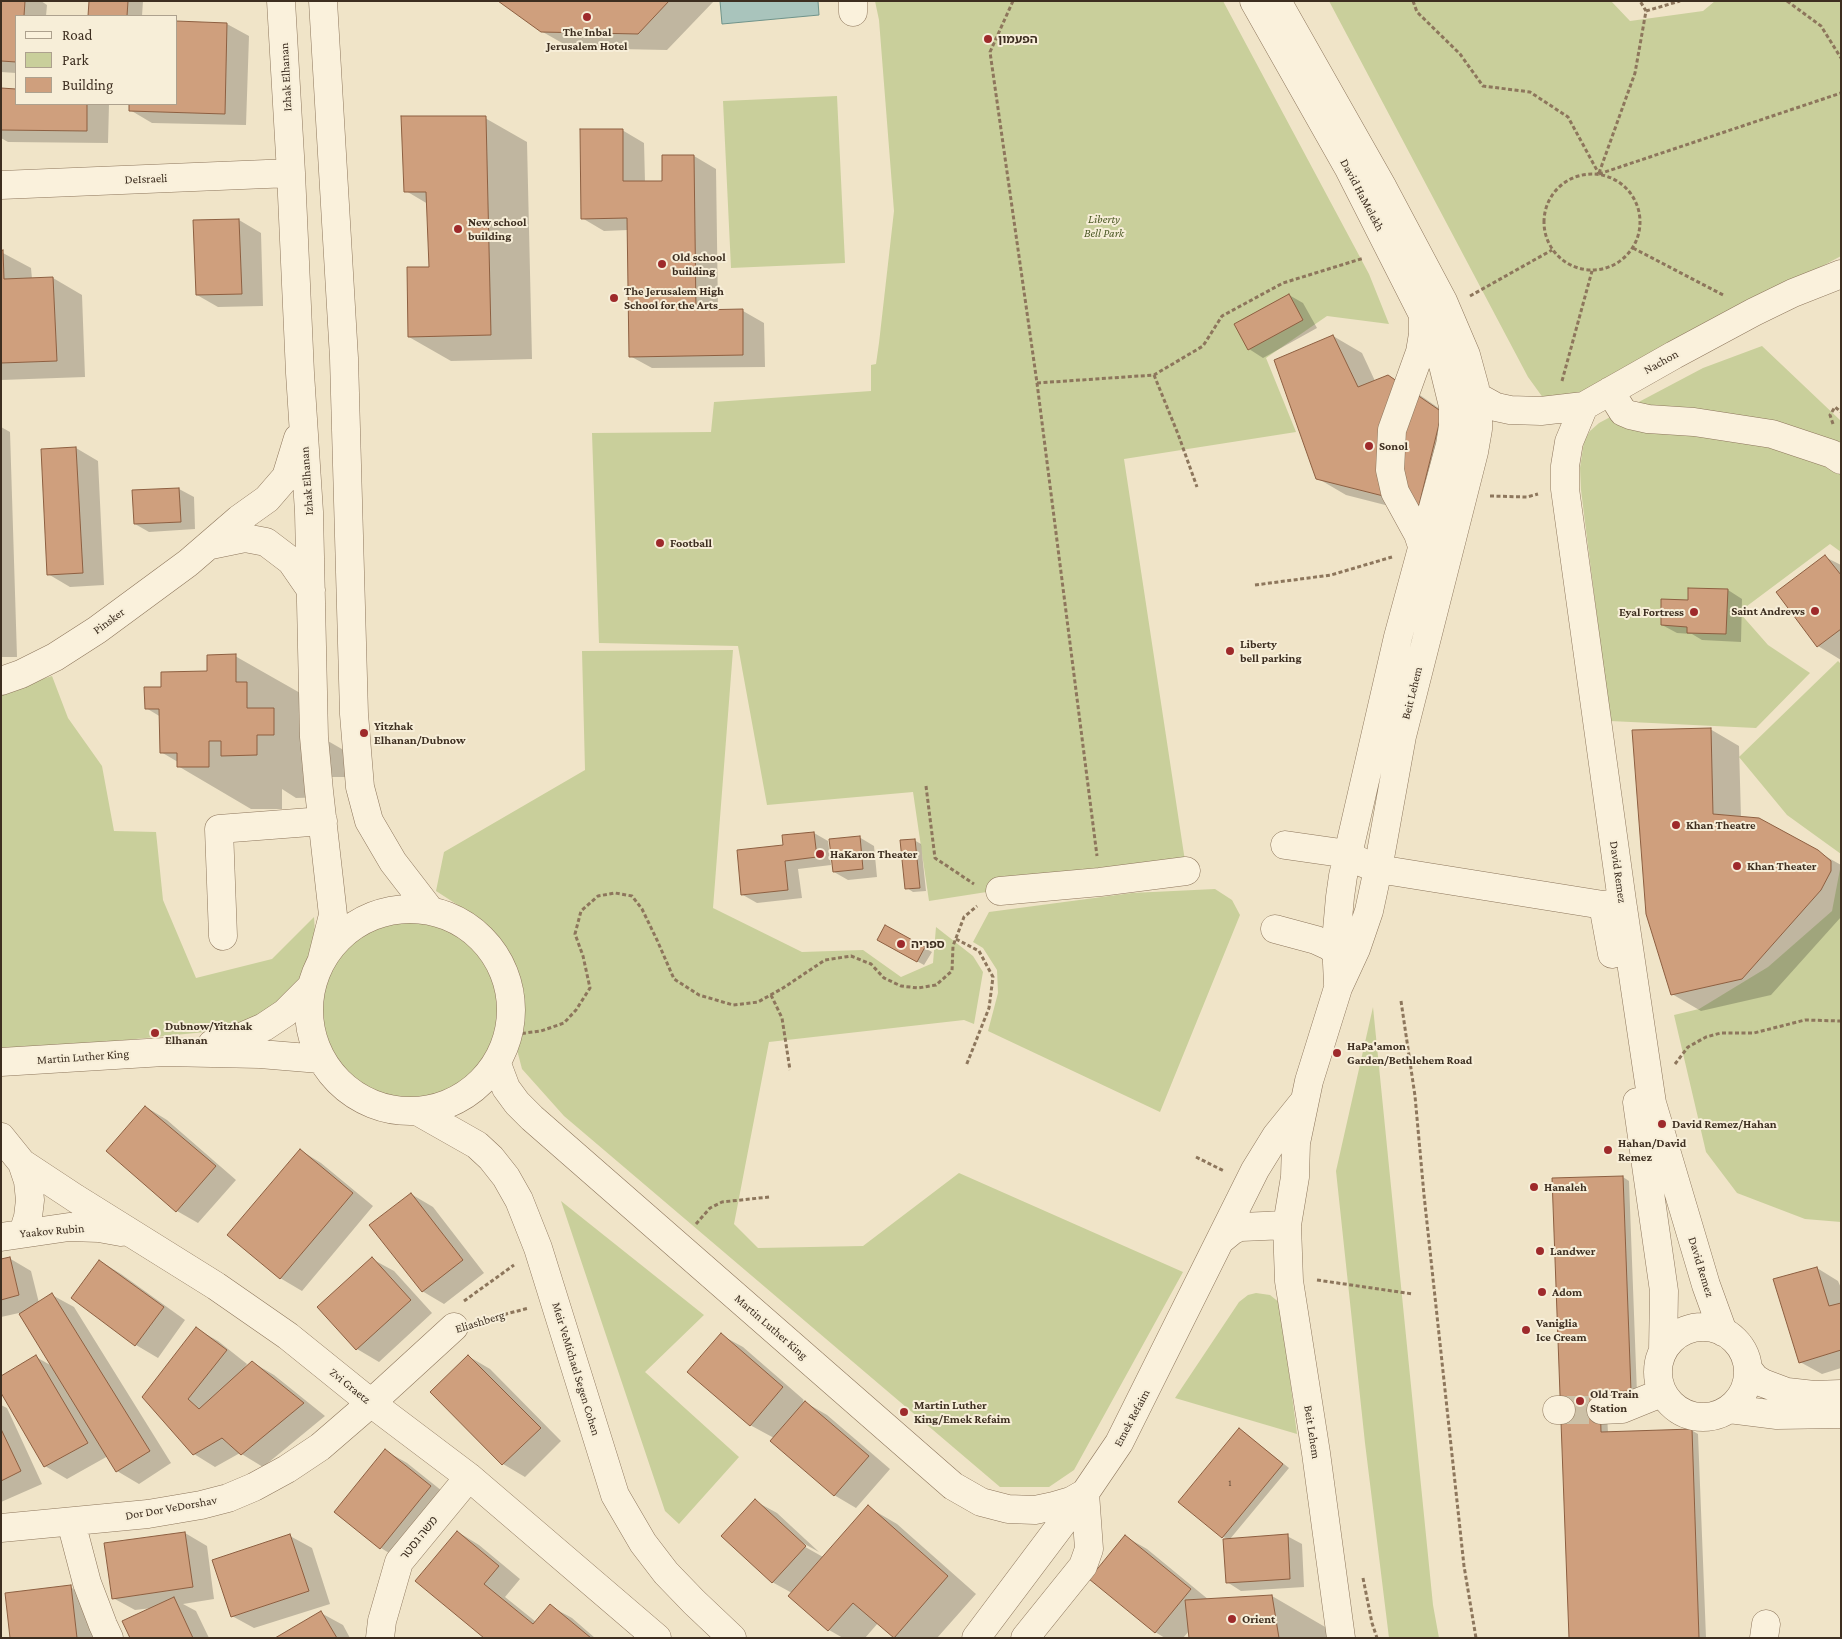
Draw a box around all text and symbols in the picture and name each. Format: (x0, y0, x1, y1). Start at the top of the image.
marker: The Inbal Jerusalem Hotel (581, 11, 593, 23)
legend (15, 15, 178, 105)
place label: The Inbal Jerusalem Hotel (546, 25, 628, 53)
text: Road (62, 27, 92, 43)
place label: הפעמון (998, 32, 1038, 46)
marker: הפעמון (982, 33, 994, 45)
street label: Izhak Elhanan (277, 42, 295, 112)
text: Park (62, 52, 89, 68)
text: Building (62, 77, 113, 93)
street label: David HaMelekh (1337, 156, 1387, 234)
street label: DeIsraeli (124, 171, 168, 187)
park label: Liberty Bell Park (1084, 212, 1124, 240)
place label: New school building (468, 215, 526, 243)
marker: New school building (452, 223, 464, 235)
place label: Old school building (672, 250, 726, 278)
marker: Old school building (656, 258, 668, 270)
place label: The Jerusalem High School for the Arts (624, 284, 724, 312)
marker: The Jerusalem High School for the Arts (608, 292, 620, 304)
street label: Nachon (1641, 347, 1681, 377)
place label: Sonol (1379, 439, 1408, 453)
marker: Sonol (1363, 440, 1375, 452)
street label: Izhak Elhanan (297, 446, 317, 516)
place label: Football (670, 536, 712, 550)
marker: Football (654, 537, 666, 549)
place label: Saint Andrews (1731, 604, 1805, 618)
street label: Pinsker (90, 605, 128, 637)
place label: Eyal Fortress (1619, 605, 1684, 619)
marker: Saint Andrews (1809, 605, 1821, 617)
marker: Eyal Fortress (1688, 606, 1700, 618)
place label: Liberty bell parking (1240, 637, 1301, 665)
marker: Liberty bell parking (1224, 645, 1236, 657)
street label: Beit Lehem (1399, 665, 1425, 721)
place label: Yitzhak Elhanan/Dubnow (374, 719, 466, 747)
marker: Yitzhak Elhanan/Dubnow (358, 727, 370, 739)
place label: Khan Theatre (1686, 818, 1755, 832)
marker: Khan Theatre (1670, 819, 1682, 831)
street label: David Remez (1607, 840, 1629, 904)
place label: HaKaron Theater (830, 847, 917, 861)
marker: HaKaron Theater (814, 848, 826, 860)
place label: Khan Theater (1747, 859, 1817, 873)
marker: Khan Theater (1731, 860, 1743, 872)
place label: ספריה (911, 937, 945, 951)
marker: ספריה (895, 938, 907, 950)
place label: Dubnow/Yitzhak Elhanan (165, 1019, 252, 1047)
marker: Dubnow/Yitzhak Elhanan (149, 1027, 161, 1039)
place label: HaPa'amon Garden/Bethlehem Road (1347, 1039, 1472, 1067)
street label: Martin Luther King (36, 1047, 130, 1067)
marker: HaPa'amon Garden/Bethlehem Road (1331, 1047, 1343, 1059)
place label: David Remez/Hahan (1672, 1117, 1777, 1131)
marker: David Remez/Hahan (1656, 1118, 1668, 1130)
place label: Hahan/David Remez (1618, 1136, 1686, 1164)
marker: Hahan/David Remez (1602, 1144, 1614, 1156)
place label: Hanaleh (1544, 1180, 1587, 1194)
marker: Hanaleh (1528, 1181, 1540, 1193)
street label: Yaakov Rubin (19, 1221, 85, 1241)
street label: David Remez (1685, 1235, 1717, 1299)
place label: Landwer (1550, 1244, 1595, 1258)
marker: Landwer (1534, 1245, 1546, 1257)
place label: Adom (1552, 1285, 1582, 1299)
marker: Adom (1536, 1286, 1548, 1298)
street label: Martin Luther King (731, 1291, 811, 1363)
street label: Meir VeMichael Segen Cohen (549, 1300, 603, 1438)
street label: Eliashberg (454, 1308, 506, 1336)
place label: Vaniglia Ice Cream (1536, 1316, 1587, 1344)
marker: Vaniglia Ice Cream (1520, 1324, 1532, 1336)
street label: Zvi Graetz (327, 1365, 373, 1407)
street label: Emek Refaim (1111, 1387, 1153, 1449)
place label: Old Train Station (1590, 1387, 1639, 1415)
marker: Old Train Station (1574, 1395, 1586, 1407)
place label: Martin Luther King/Emek Refaim (914, 1398, 1010, 1426)
street label: Beit Lehem (1301, 1404, 1323, 1460)
marker: Martin Luther King/Emek Refaim (898, 1406, 910, 1418)
house number: 1 (1228, 1477, 1232, 1489)
street label: Dor Dor VeDorshav (124, 1493, 218, 1523)
street label: משה גסטר (397, 1513, 441, 1563)
place label: Orient (1242, 1612, 1275, 1626)
marker: Orient (1226, 1613, 1238, 1625)

